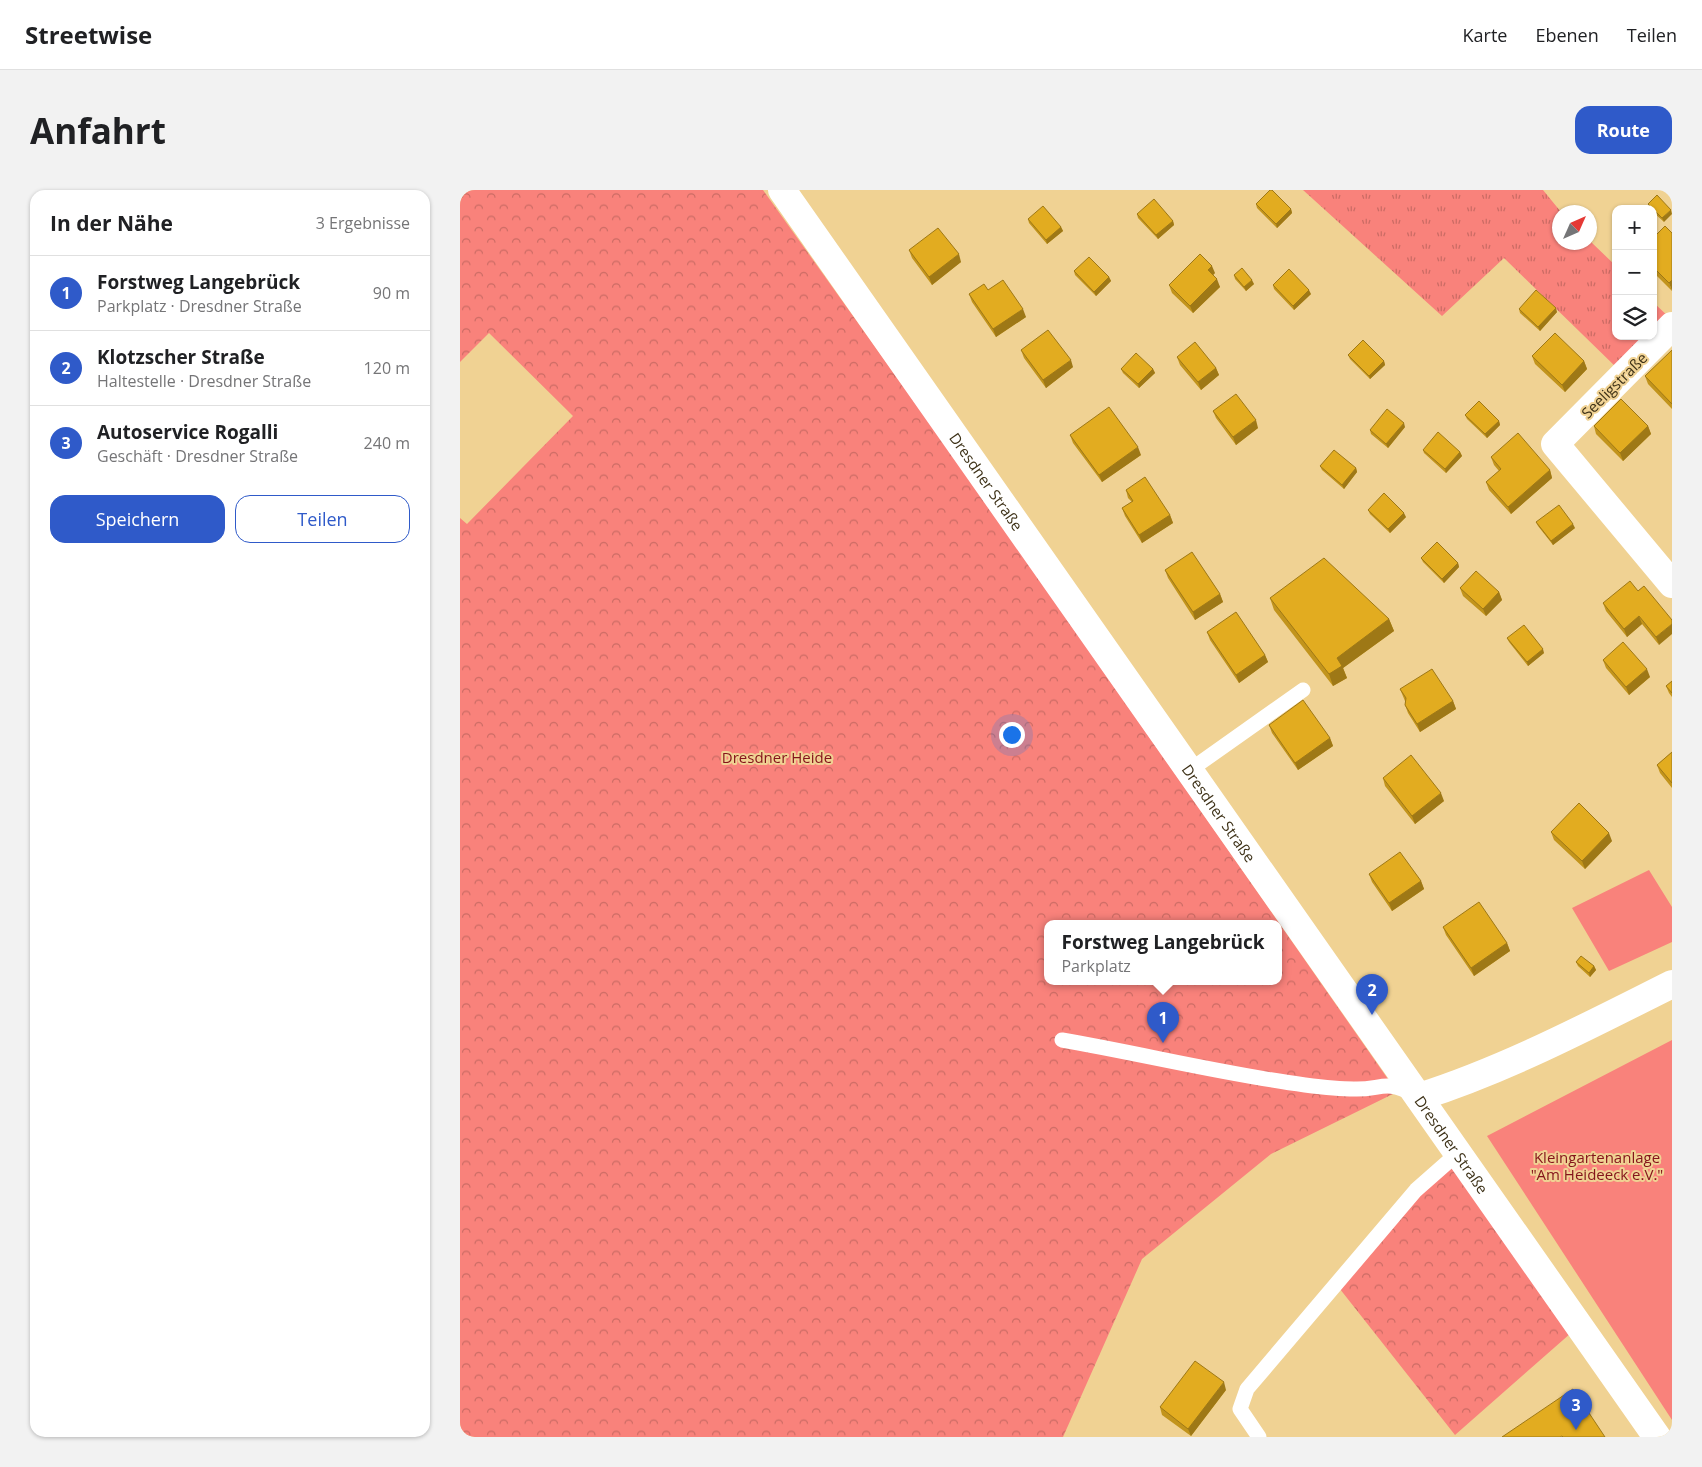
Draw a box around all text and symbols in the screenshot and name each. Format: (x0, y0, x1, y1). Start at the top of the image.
text: Streetwise (25, 18, 152, 51)
text: Karte (1463, 23, 1507, 47)
text: Ebenen (1535, 23, 1599, 47)
text: Teilen (1627, 23, 1677, 47)
button: Route (1575, 106, 1672, 154)
text: Anfahrt (30, 107, 166, 154)
north arrow (1552, 205, 1597, 250)
map controls (1612, 205, 1657, 340)
button: + (1612, 205, 1657, 250)
text: In der Nähe (50, 209, 173, 237)
text: 3 Ergebnisse (316, 212, 410, 234)
button: − (1612, 250, 1657, 295)
text: Forstweg Langebrück (97, 269, 300, 295)
text: 1 (61, 282, 71, 304)
text: 90 m (373, 282, 410, 304)
text: Parkplatz · Dresdner Straße (97, 295, 302, 317)
button: layers (1612, 295, 1657, 340)
text: Klotzscher Straße (97, 344, 265, 370)
street label: Seeligstraße (1577, 348, 1651, 422)
text: 2 (61, 357, 71, 379)
text: 120 m (364, 357, 410, 379)
text: Haltestelle · Dresdner Straße (97, 370, 311, 392)
text: Autoservice Rogalli (97, 419, 278, 445)
street label: Dresdner Straße (945, 428, 1028, 534)
text: 3 (61, 432, 71, 454)
text: 240 m (364, 432, 410, 454)
text: Geschäft · Dresdner Straße (97, 445, 298, 467)
button: Speichern (50, 495, 225, 543)
button: Teilen (235, 495, 410, 543)
your location (999, 722, 1025, 748)
park label: Dresdner Heide (722, 747, 832, 767)
street label: Dresdner Straße (1178, 760, 1260, 866)
popup (1044, 920, 1282, 985)
text: Forstweg Langebrück (1061, 929, 1265, 955)
text: Parkplatz (1061, 955, 1131, 977)
pin: 2 (1356, 974, 1388, 1015)
pin: 1 (1147, 1002, 1179, 1043)
street label: Dresdner Straße (1410, 1092, 1493, 1197)
park label: Kleingartenanlage "Am Heideeck e.V." (1531, 1147, 1663, 1184)
pin: 3 (1560, 1389, 1592, 1430)

